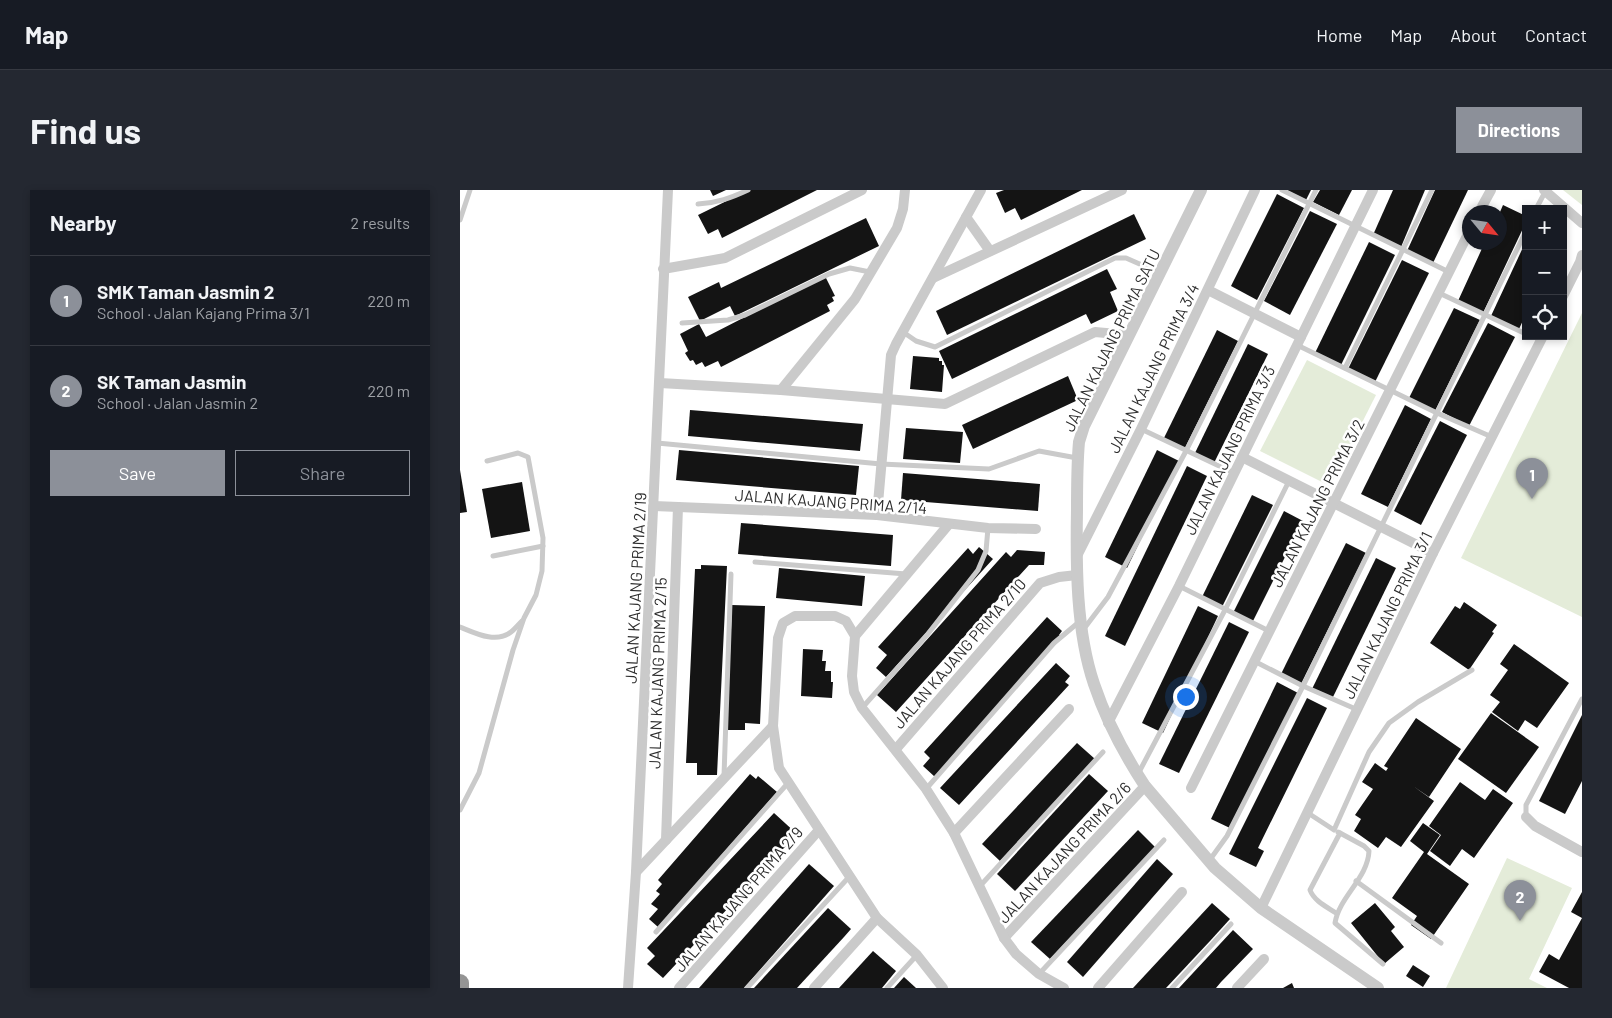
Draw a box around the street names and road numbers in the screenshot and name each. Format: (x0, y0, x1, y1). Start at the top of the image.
street label: JALAN KAJANG PRIMA SATU (1059, 246, 1163, 434)
street label: JALAN KAJANG PRIMA 3/4 (1104, 280, 1202, 456)
street label: JALAN KAJANG PRIMA 3/3 (1180, 362, 1278, 538)
street label: JALAN KAJANG PRIMA 3/2 (1266, 416, 1368, 590)
street label: JALAN KAJANG PRIMA 2/14 (734, 485, 928, 517)
street label: JALAN KAJANG PRIMA 2/19 (620, 492, 650, 684)
street label: JALAN KAJANG PRIMA 3/1 (1338, 529, 1436, 701)
street label: JALAN KAJANG PRIMA 2/10 (889, 574, 1029, 732)
street label: JALAN KAJANG PRIMA 2/15 (644, 577, 670, 769)
street label: JALAN KAJANG PRIMA 2/6 (994, 777, 1134, 927)
street label: JALAN KAJANG PRIMA 2/9 (670, 822, 806, 976)

